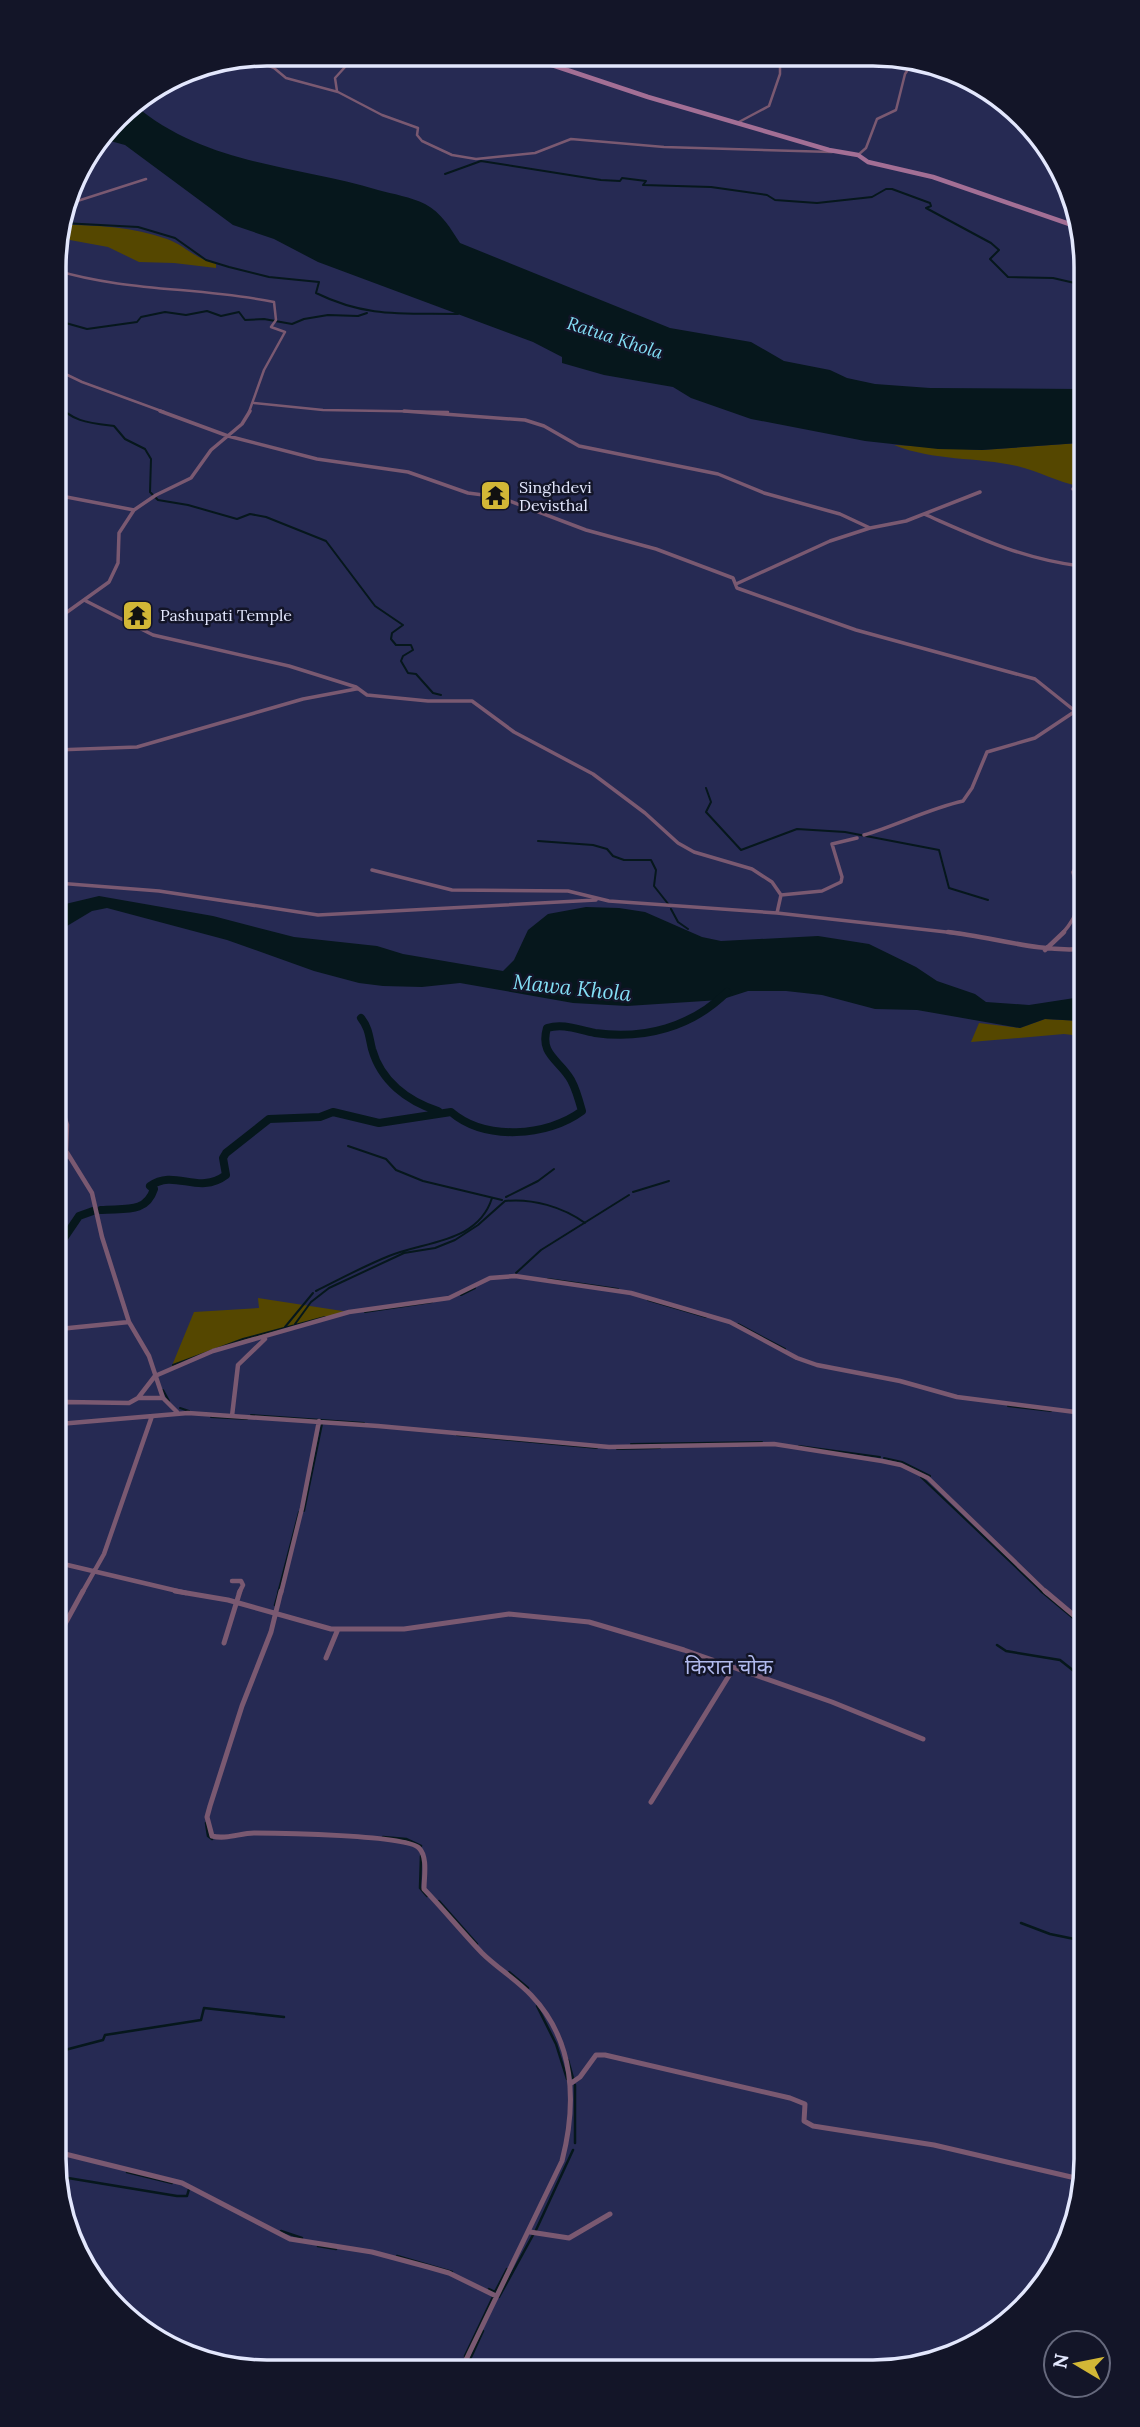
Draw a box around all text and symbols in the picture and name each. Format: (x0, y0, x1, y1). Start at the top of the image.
water label: Ratua Khola (564, 311, 666, 364)
place label: Singhdevi Devisthal (519, 477, 592, 515)
temple icon: Singhdevi Devisthal (479, 479, 513, 513)
temple icon: Pashupati Temple (120, 598, 154, 632)
place label: Pashupati Temple (160, 605, 292, 625)
water label: Mawa Khola (512, 968, 633, 1007)
district label: किरात चोक (685, 1653, 774, 1680)
north arrow (1042, 2329, 1112, 2399)
text: N (1047, 2351, 1073, 2370)

